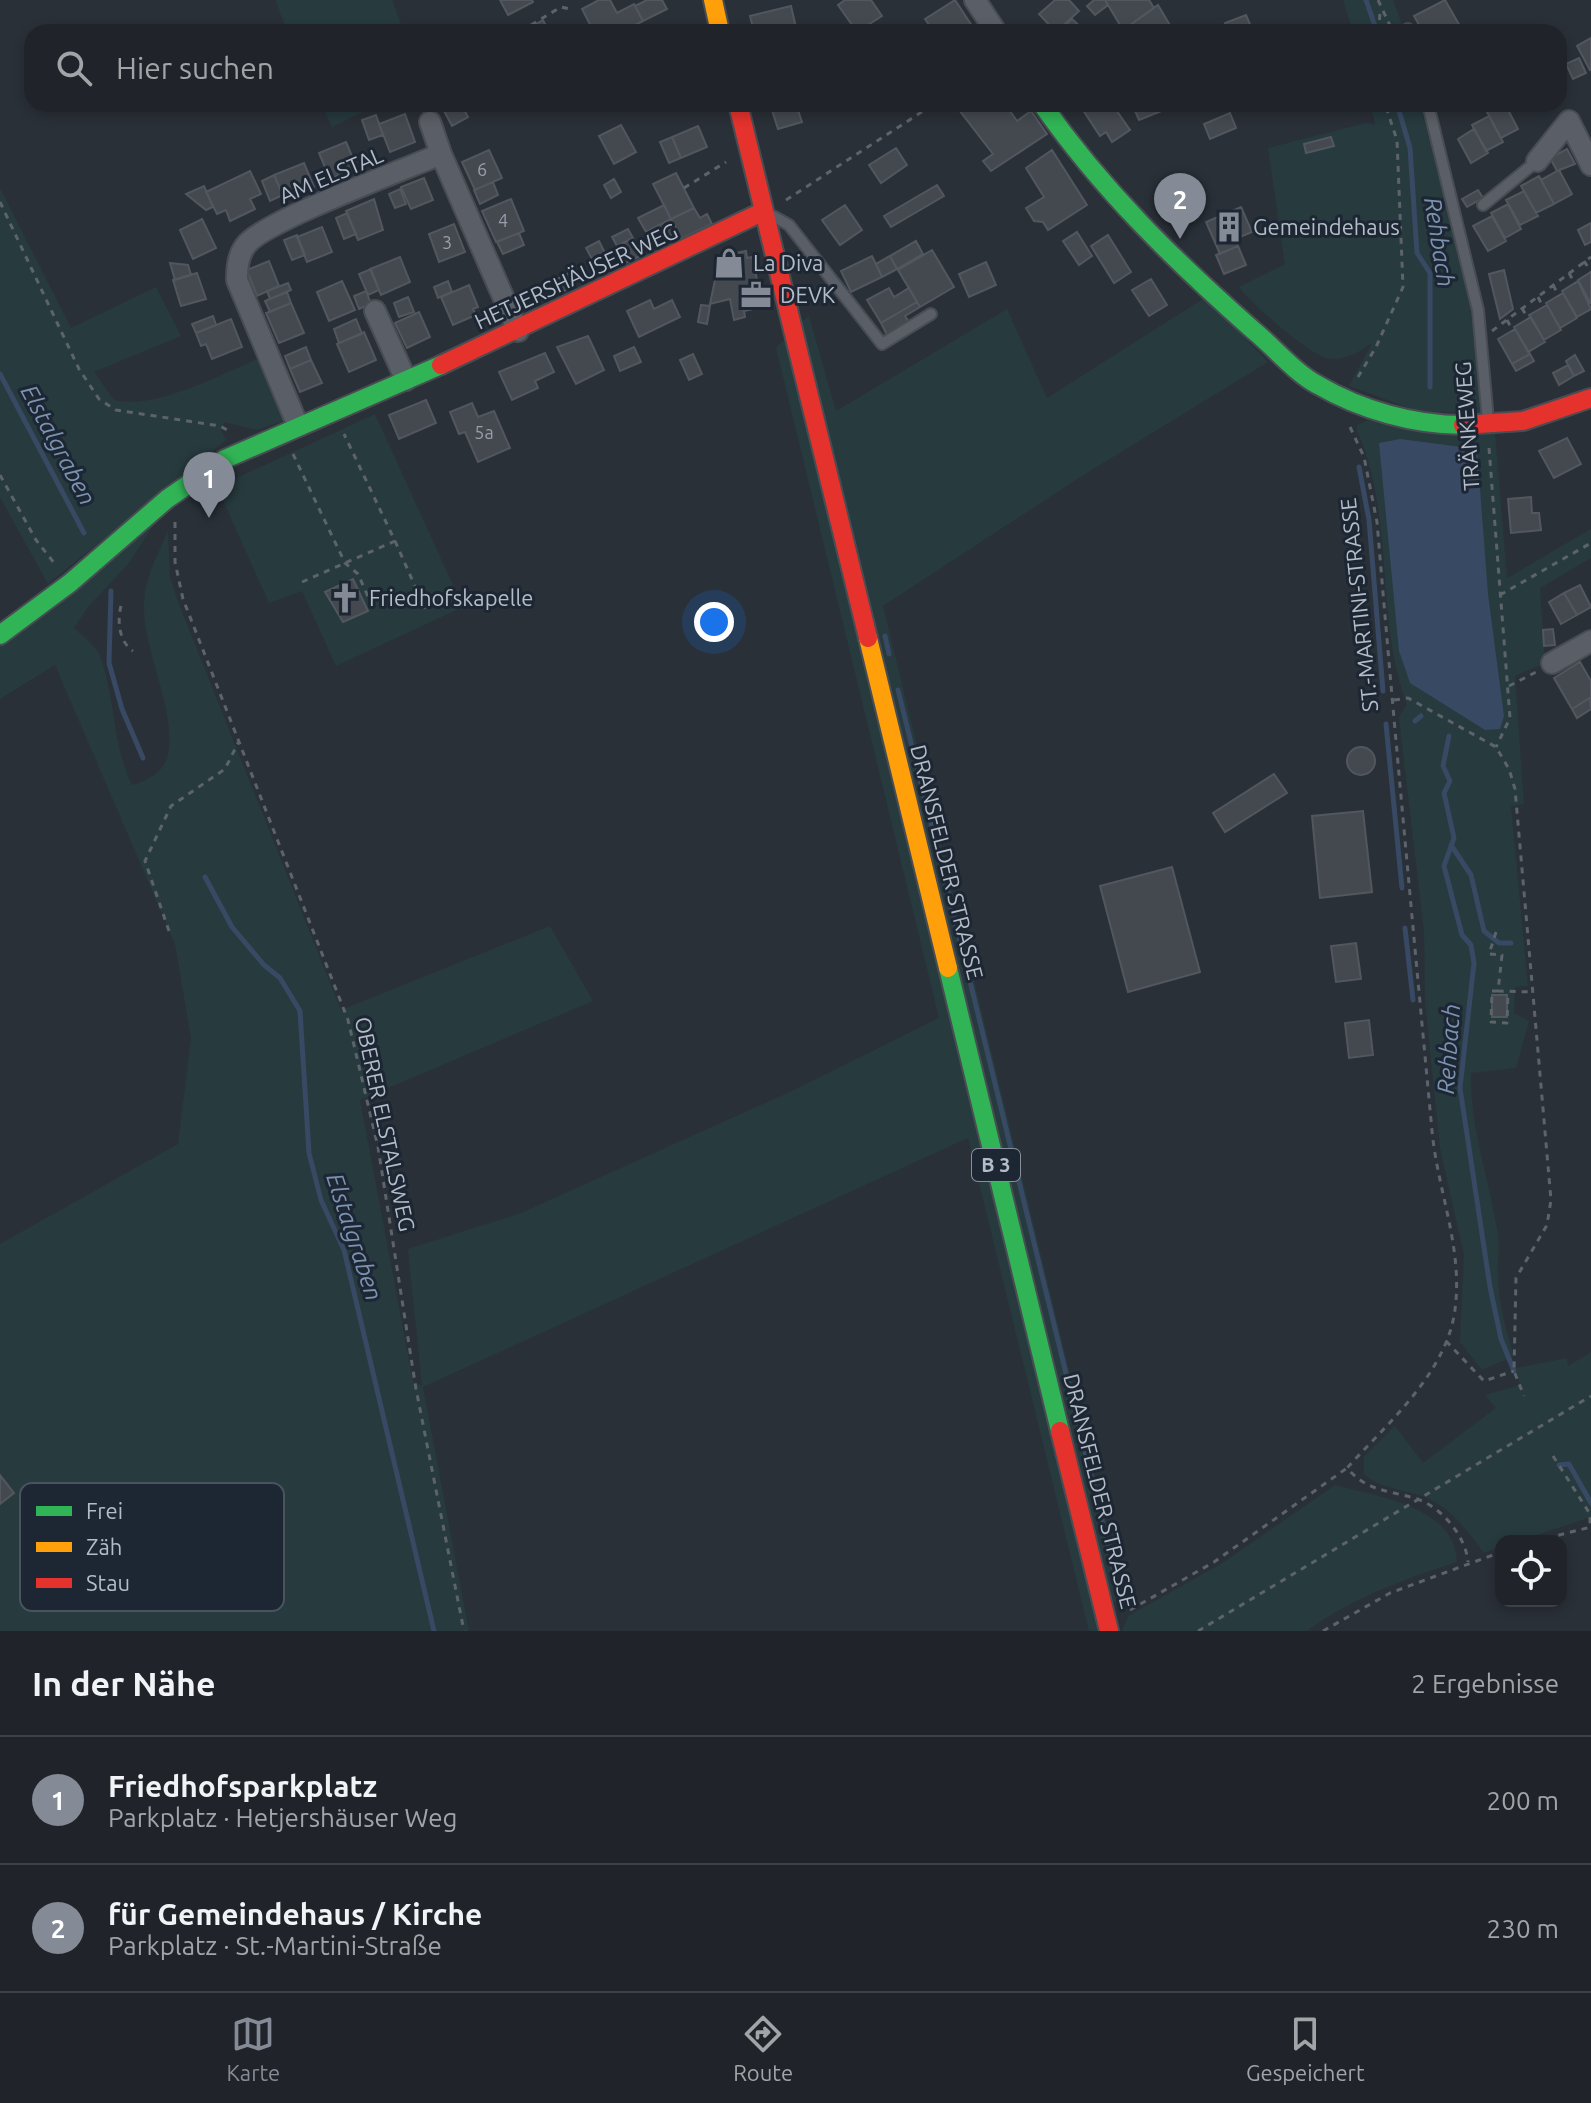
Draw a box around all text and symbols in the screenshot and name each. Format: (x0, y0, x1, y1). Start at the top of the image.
search box (24, 24, 1567, 112)
icon: search (52, 46, 96, 90)
text: Hier suchen (116, 51, 274, 85)
street label: AM ELSTAL (275, 141, 386, 208)
house number: 6 (477, 159, 487, 179)
pin: 2 (1154, 173, 1206, 239)
water label: Rehbach (1419, 195, 1460, 289)
house number: 4 (498, 210, 508, 230)
building icon: Gemeindehaus (1212, 210, 1246, 244)
place label: Gemeindehaus (1253, 214, 1400, 239)
street label: HETJERSHÄUSER WEG (470, 218, 681, 334)
house number: 3 (442, 232, 452, 252)
shop icon: La Diva (712, 246, 746, 280)
place label: La Diva (753, 250, 823, 275)
office icon: DEVK (739, 278, 773, 312)
place label: DEVK (780, 282, 836, 307)
street label: TRÄNKEWEG (1450, 361, 1483, 491)
water label: Elstalgraben (15, 380, 101, 509)
house number: 5a (474, 422, 494, 442)
pin: 1 (183, 452, 235, 518)
street label: ST.-MARTINI-STRASSE (1335, 497, 1382, 713)
church icon: Friedhofskapelle (328, 581, 362, 615)
place label: Friedhofskapelle (369, 585, 533, 610)
your location (694, 602, 734, 642)
street label: DRANSFELDER STRASSE (906, 742, 989, 982)
water label: Rehbach (1432, 1003, 1465, 1095)
street label: OBERER ELSTALSWEG (351, 1014, 420, 1234)
road number: B 3 (972, 1149, 1020, 1181)
water label: Elstalgraben (321, 1170, 388, 1304)
street label: DRANSFELDER STRASSE (1059, 1371, 1142, 1611)
legend (20, 1483, 284, 1611)
text: Frei (86, 1498, 123, 1523)
text: Zäh (86, 1534, 122, 1559)
map controls (1495, 1535, 1567, 1607)
button: locate (1495, 1535, 1567, 1607)
text: Stau (86, 1570, 130, 1595)
text: In der Nähe (32, 1664, 215, 1702)
text: 2 Ergebnisse (1411, 1669, 1559, 1698)
text: Friedhofsparkplatz (108, 1769, 377, 1803)
text: 1 (51, 1786, 65, 1815)
text: 200 m (1487, 1786, 1559, 1815)
text: Parkplatz · Hetjershäuser Weg (108, 1803, 458, 1832)
text: für Gemeindehaus / Kirche (108, 1897, 482, 1931)
text: 2 (51, 1914, 65, 1943)
text: 230 m (1487, 1914, 1559, 1943)
text: Parkplatz · St.-Martini-Straße (108, 1931, 442, 1960)
tab: Karte (226, 2012, 280, 2085)
tab: Route (733, 2012, 793, 2085)
tab: Gespeichert (1246, 2012, 1365, 2085)

